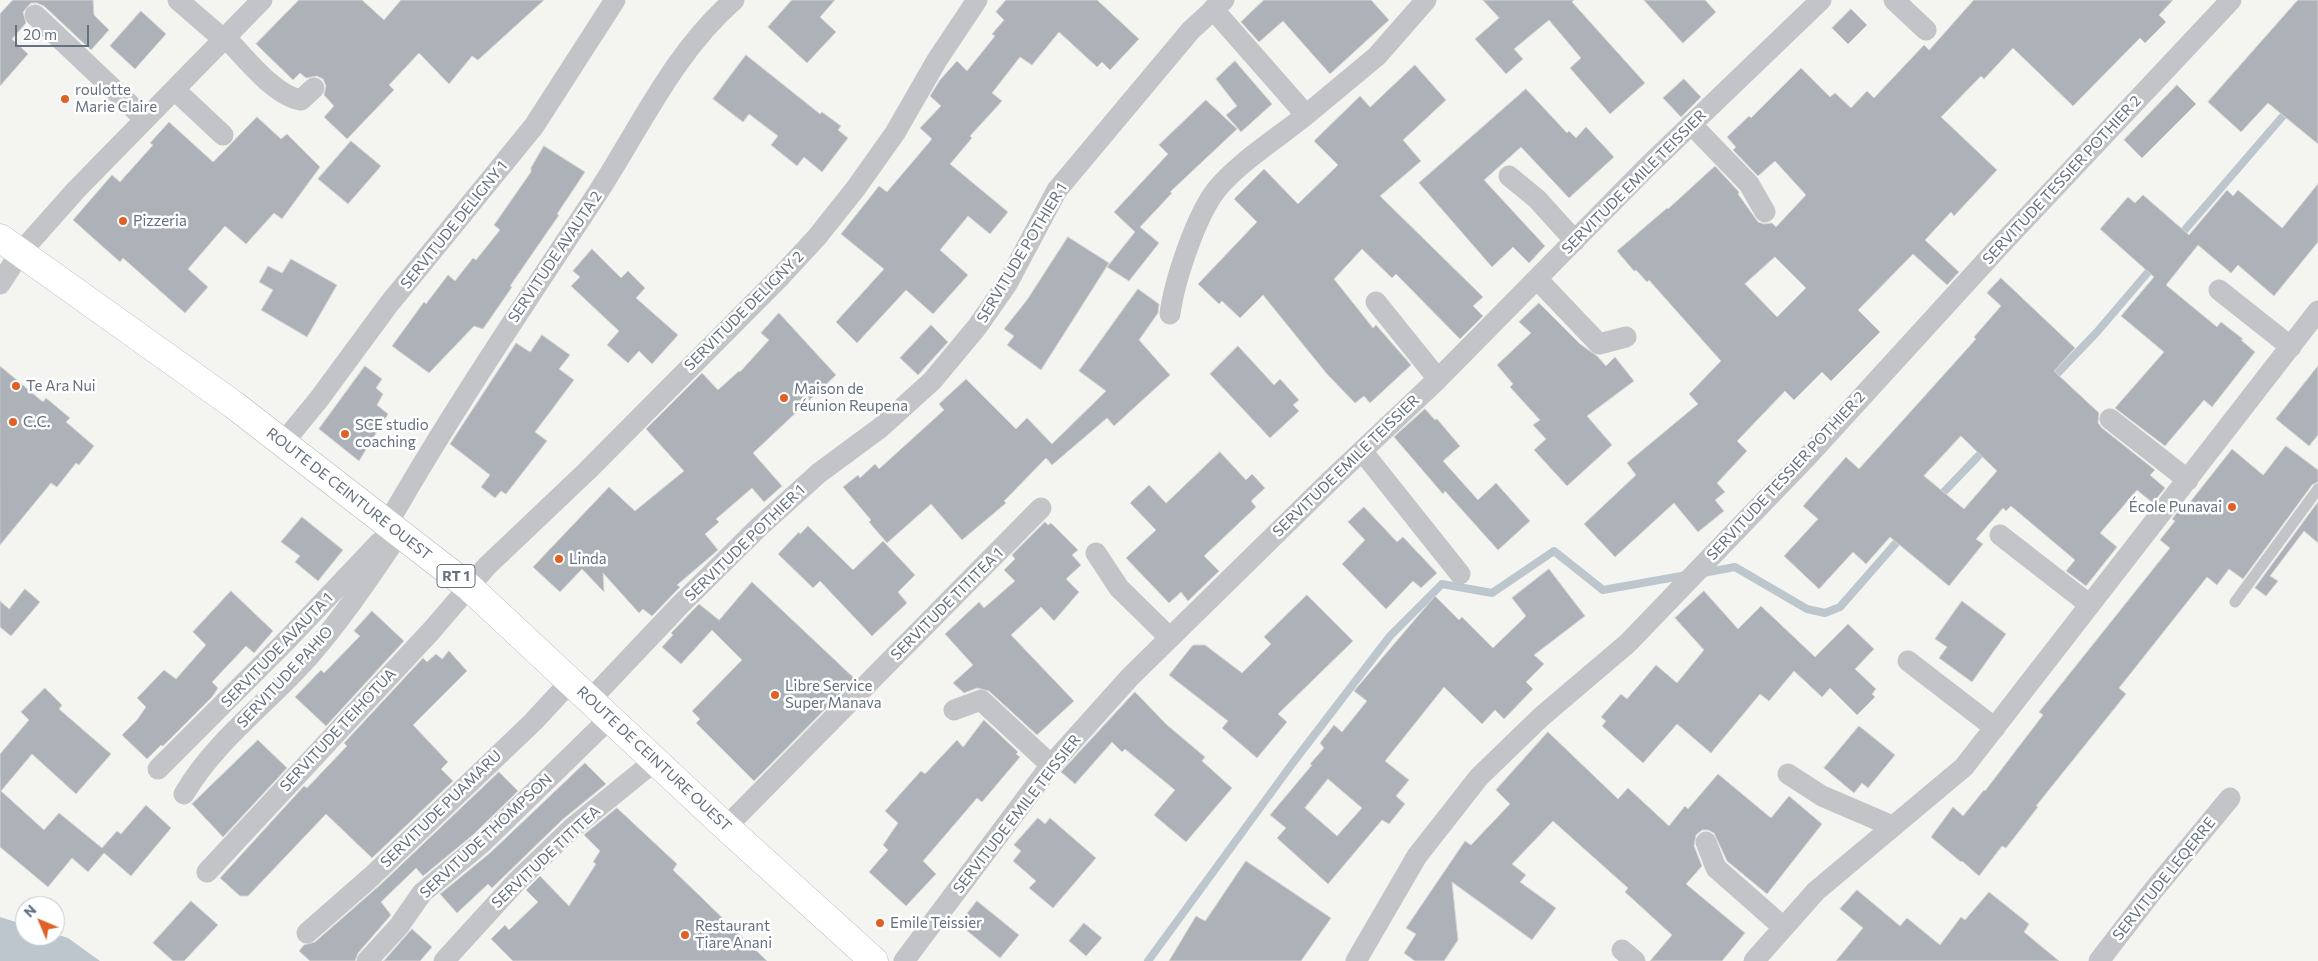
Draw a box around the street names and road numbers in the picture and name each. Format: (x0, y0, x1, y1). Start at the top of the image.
street label: SERVITUDE TESSIER POTHIER 2 (1979, 92, 2145, 268)
street label: SERVITUDE EMILE TEISSIER (1558, 106, 1710, 258)
street label: SERVITUDE DELIGNY 1 (397, 157, 511, 293)
street label: SERVITUDE POTHIER 1 (973, 180, 1071, 326)
street label: SERVITUDE AVAUTA 2 (504, 188, 606, 326)
street label: SERVITUDE DELIGNY 2 (681, 248, 807, 374)
street label: SERVITUDE TESSIER POTHIER 2 (1703, 388, 1869, 564)
street label: SERVITUDE EMILE TEISSIER (1269, 391, 1423, 541)
street label: ROUTE DE CEINTURE OUEST (263, 424, 435, 564)
street label: SERVITUDE POTHIER 1 (681, 481, 809, 605)
street label: SERVITUDE TITITEA 1 (887, 544, 1007, 664)
road number: RT 1 (437, 564, 475, 588)
street label: SERVITUDE AVAUTA 1 (218, 589, 336, 711)
street label: SERVITUDE PAHIO (233, 623, 337, 731)
street label: SERVITUDE TEIHOTUA (276, 665, 400, 795)
street label: ROUTE DE CEINTURE OUEST (573, 683, 735, 835)
street label: SERVITUDE EMILE TEISSIER (949, 731, 1085, 897)
street label: SERVITUDE PUAMARU (377, 747, 505, 871)
street label: SERVITUDE THOMPSON (416, 770, 556, 902)
street label: SERVITUDE TITITEA (488, 802, 604, 912)
street label: SERVITUDE LEQERRE (2109, 814, 2219, 944)

